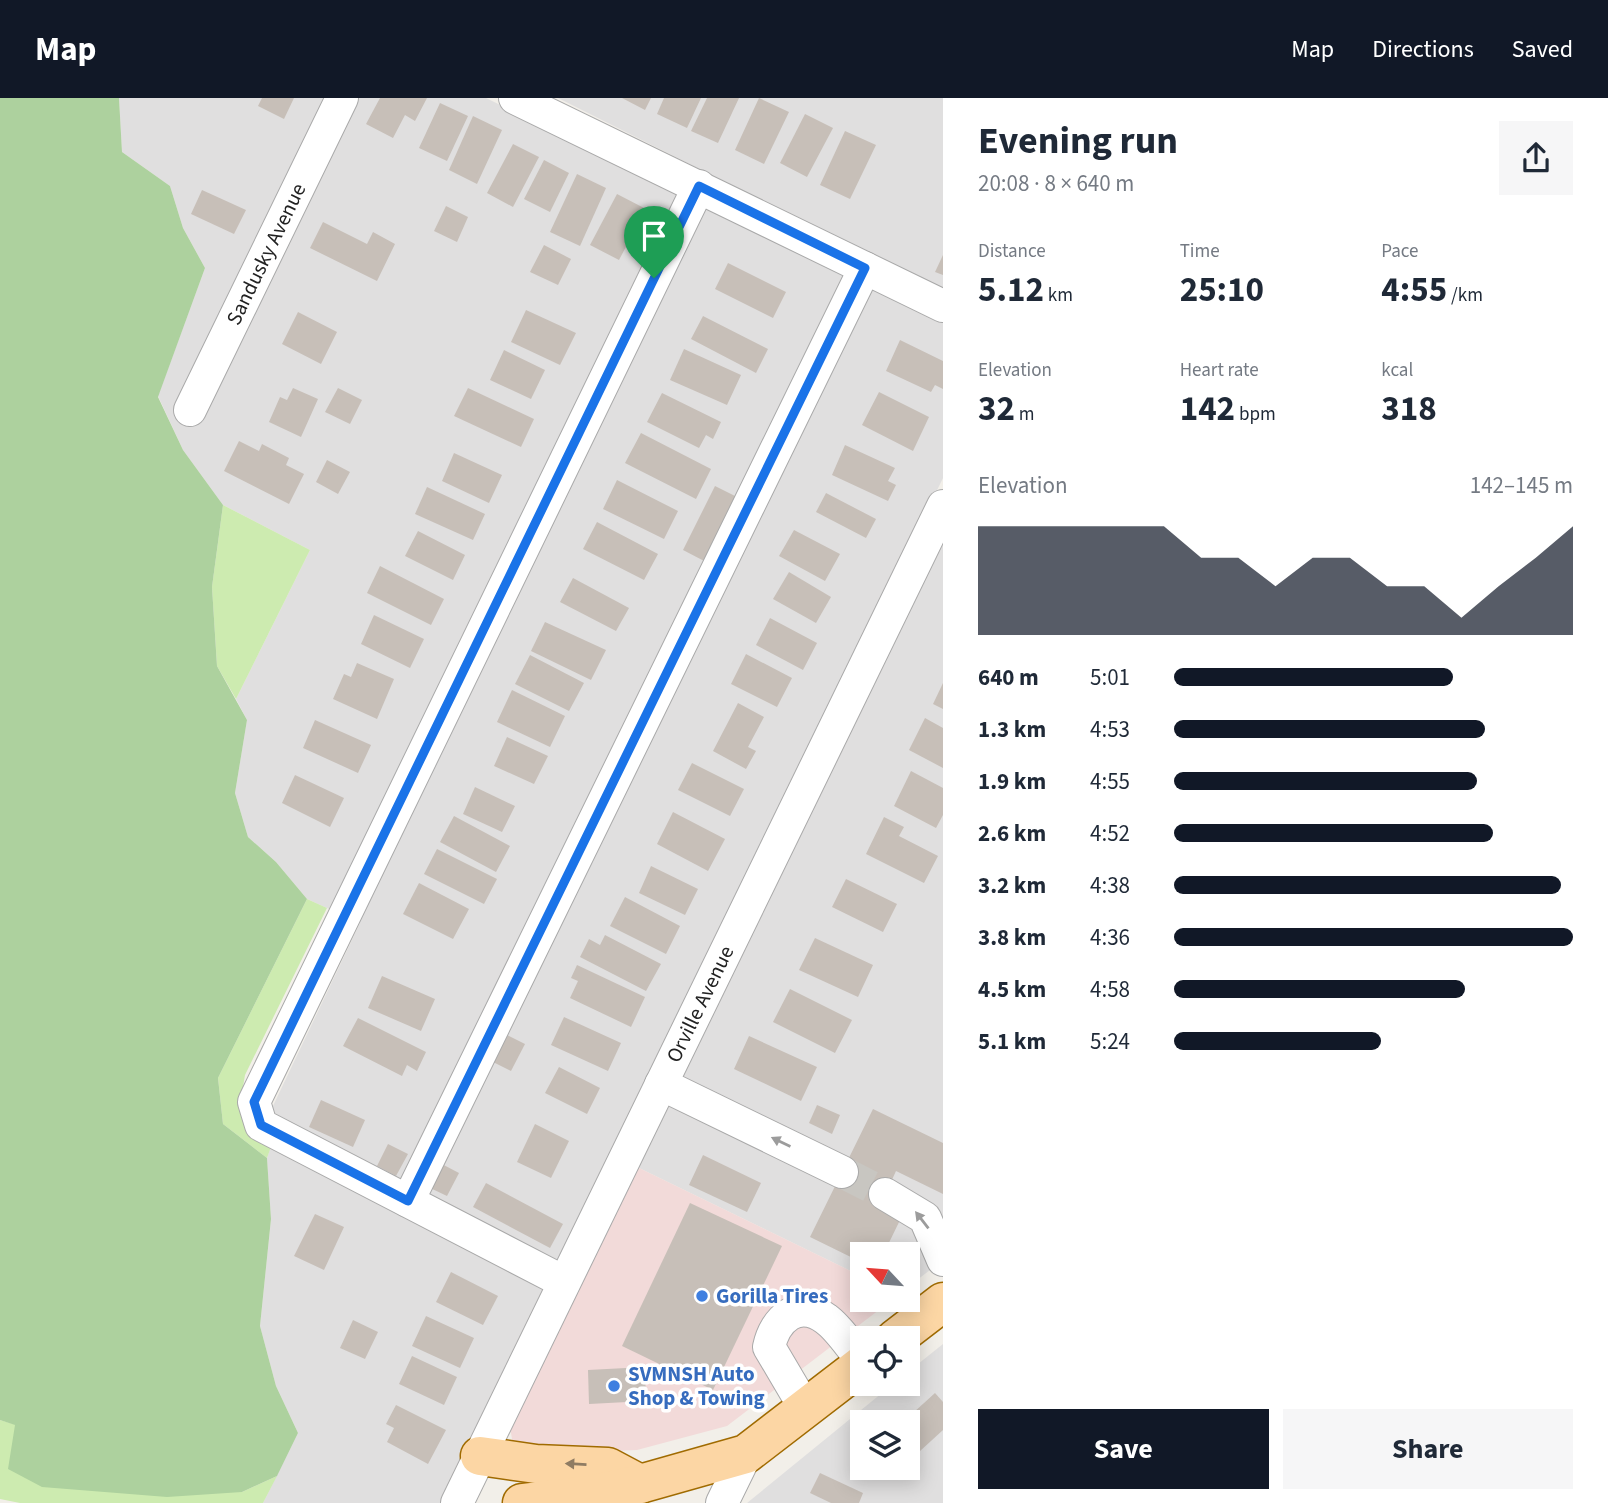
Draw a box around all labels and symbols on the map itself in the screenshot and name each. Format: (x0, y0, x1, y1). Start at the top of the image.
street label: Sandusky Avenue (219, 178, 313, 330)
pin (624, 206, 684, 278)
street label: Orville Avenue (659, 940, 741, 1068)
one-way arrow (771, 1137, 791, 1148)
one-way arrow (915, 1211, 930, 1229)
north arrow (850, 1242, 920, 1312)
place label: Gorilla Tires (716, 1281, 828, 1311)
marker: Gorilla Tires (694, 1288, 710, 1304)
place label: SVMNSH Auto Shop & Towing (628, 1359, 765, 1413)
marker: SVMNSH Auto Shop & Towing (606, 1378, 622, 1394)
one-way arrow (565, 1459, 587, 1470)

